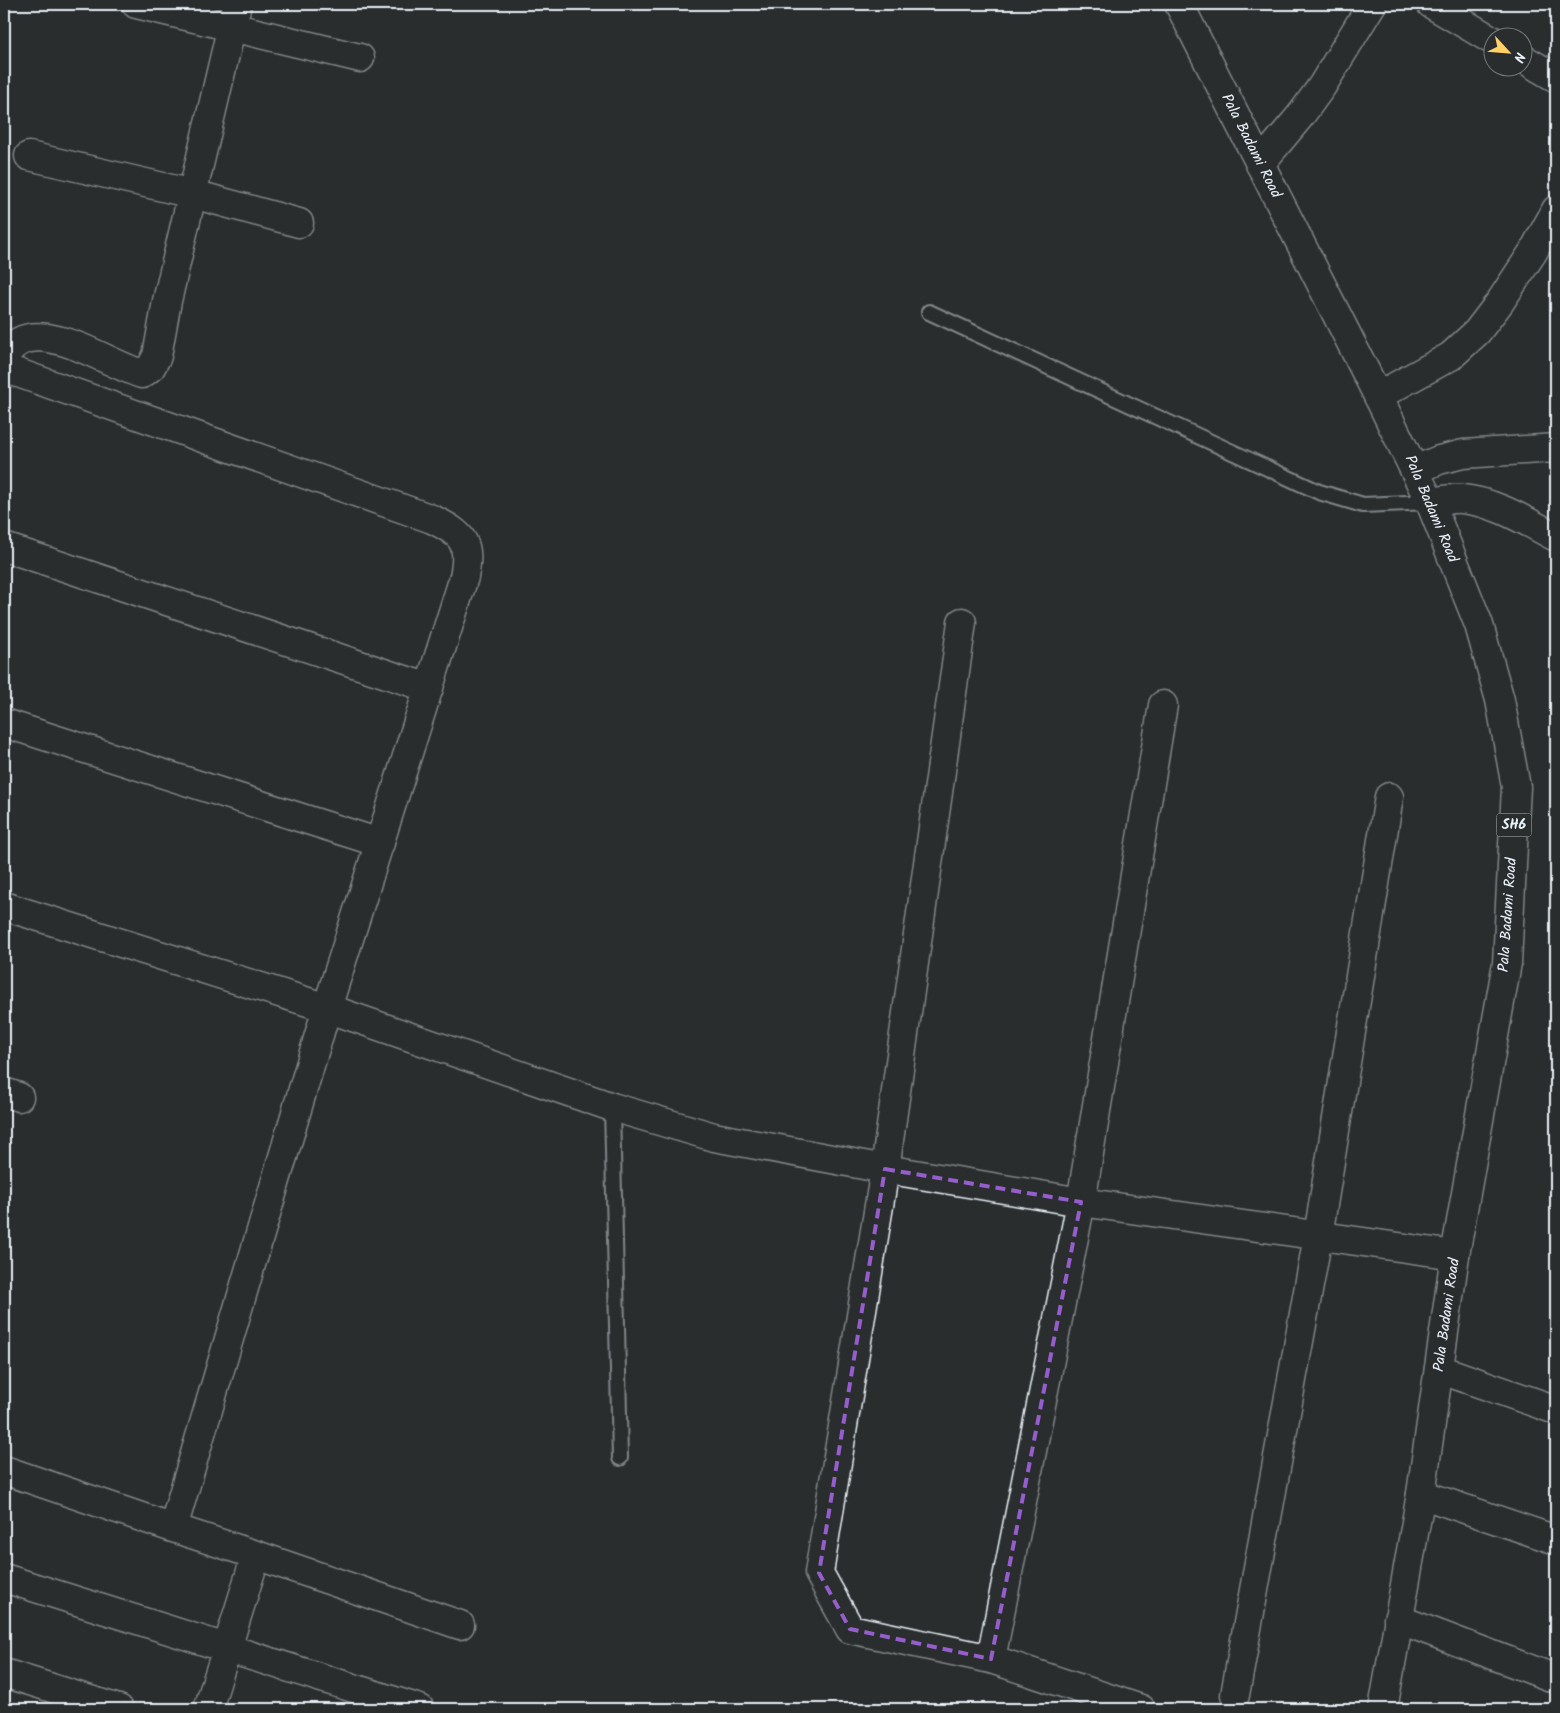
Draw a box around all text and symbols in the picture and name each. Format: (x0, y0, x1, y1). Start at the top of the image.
north arrow (1482, 28, 1532, 78)
text: N (1507, 48, 1531, 66)
street label: Pala Badami Road (1214, 89, 1288, 203)
street label: Pala Badami Road (1398, 452, 1465, 567)
road number: SH6 (1496, 814, 1532, 836)
street label: Pala Badami Road (1492, 856, 1524, 973)
street label: Pala Badami Road (1427, 1256, 1467, 1373)

